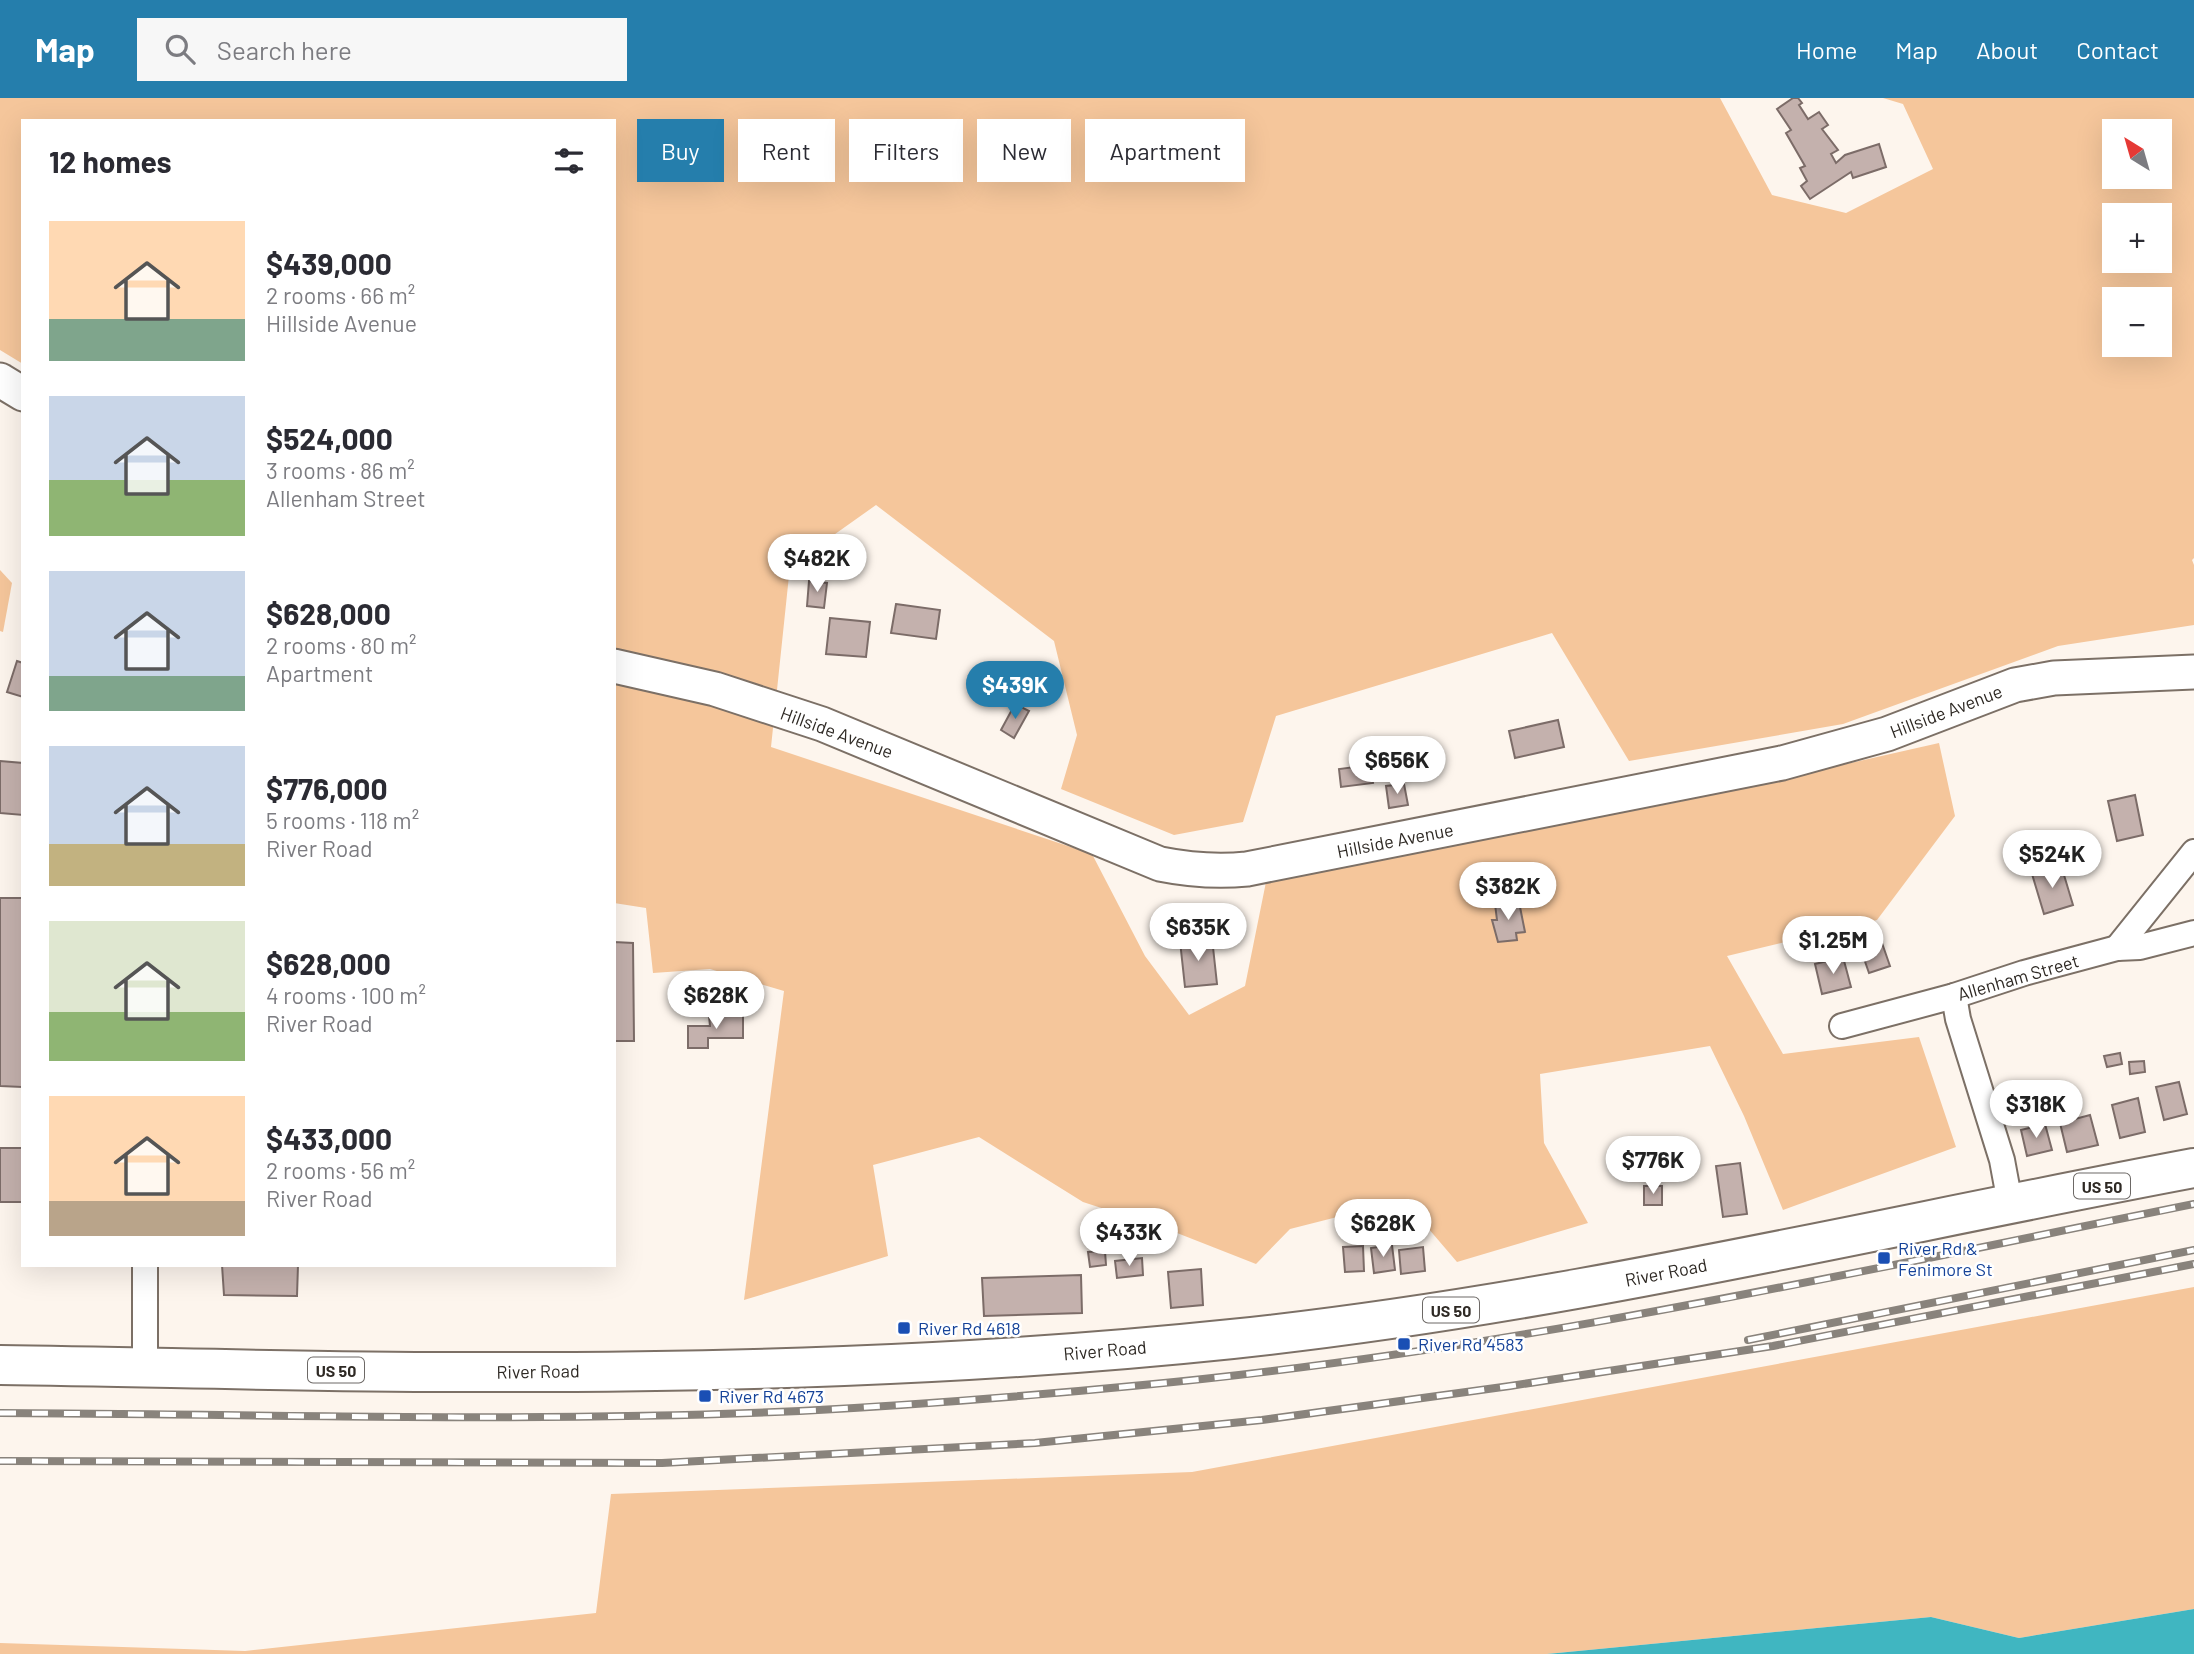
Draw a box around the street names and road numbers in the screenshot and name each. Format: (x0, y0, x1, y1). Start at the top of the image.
street label: Hillside Avenue (1887, 680, 2005, 742)
street label: Hillside Avenue (778, 701, 896, 763)
street label: Hillside Avenue (1335, 818, 1455, 862)
street label: Allenham Street (1955, 949, 2081, 1005)
road number: US 50 (2074, 1174, 2130, 1198)
street label: River Road (1623, 1253, 1709, 1291)
road number: US 50 (1423, 1298, 1479, 1322)
street label: River Road (1062, 1335, 1148, 1365)
road number: US 50 (308, 1358, 364, 1382)
street label: River Road (496, 1359, 580, 1383)

